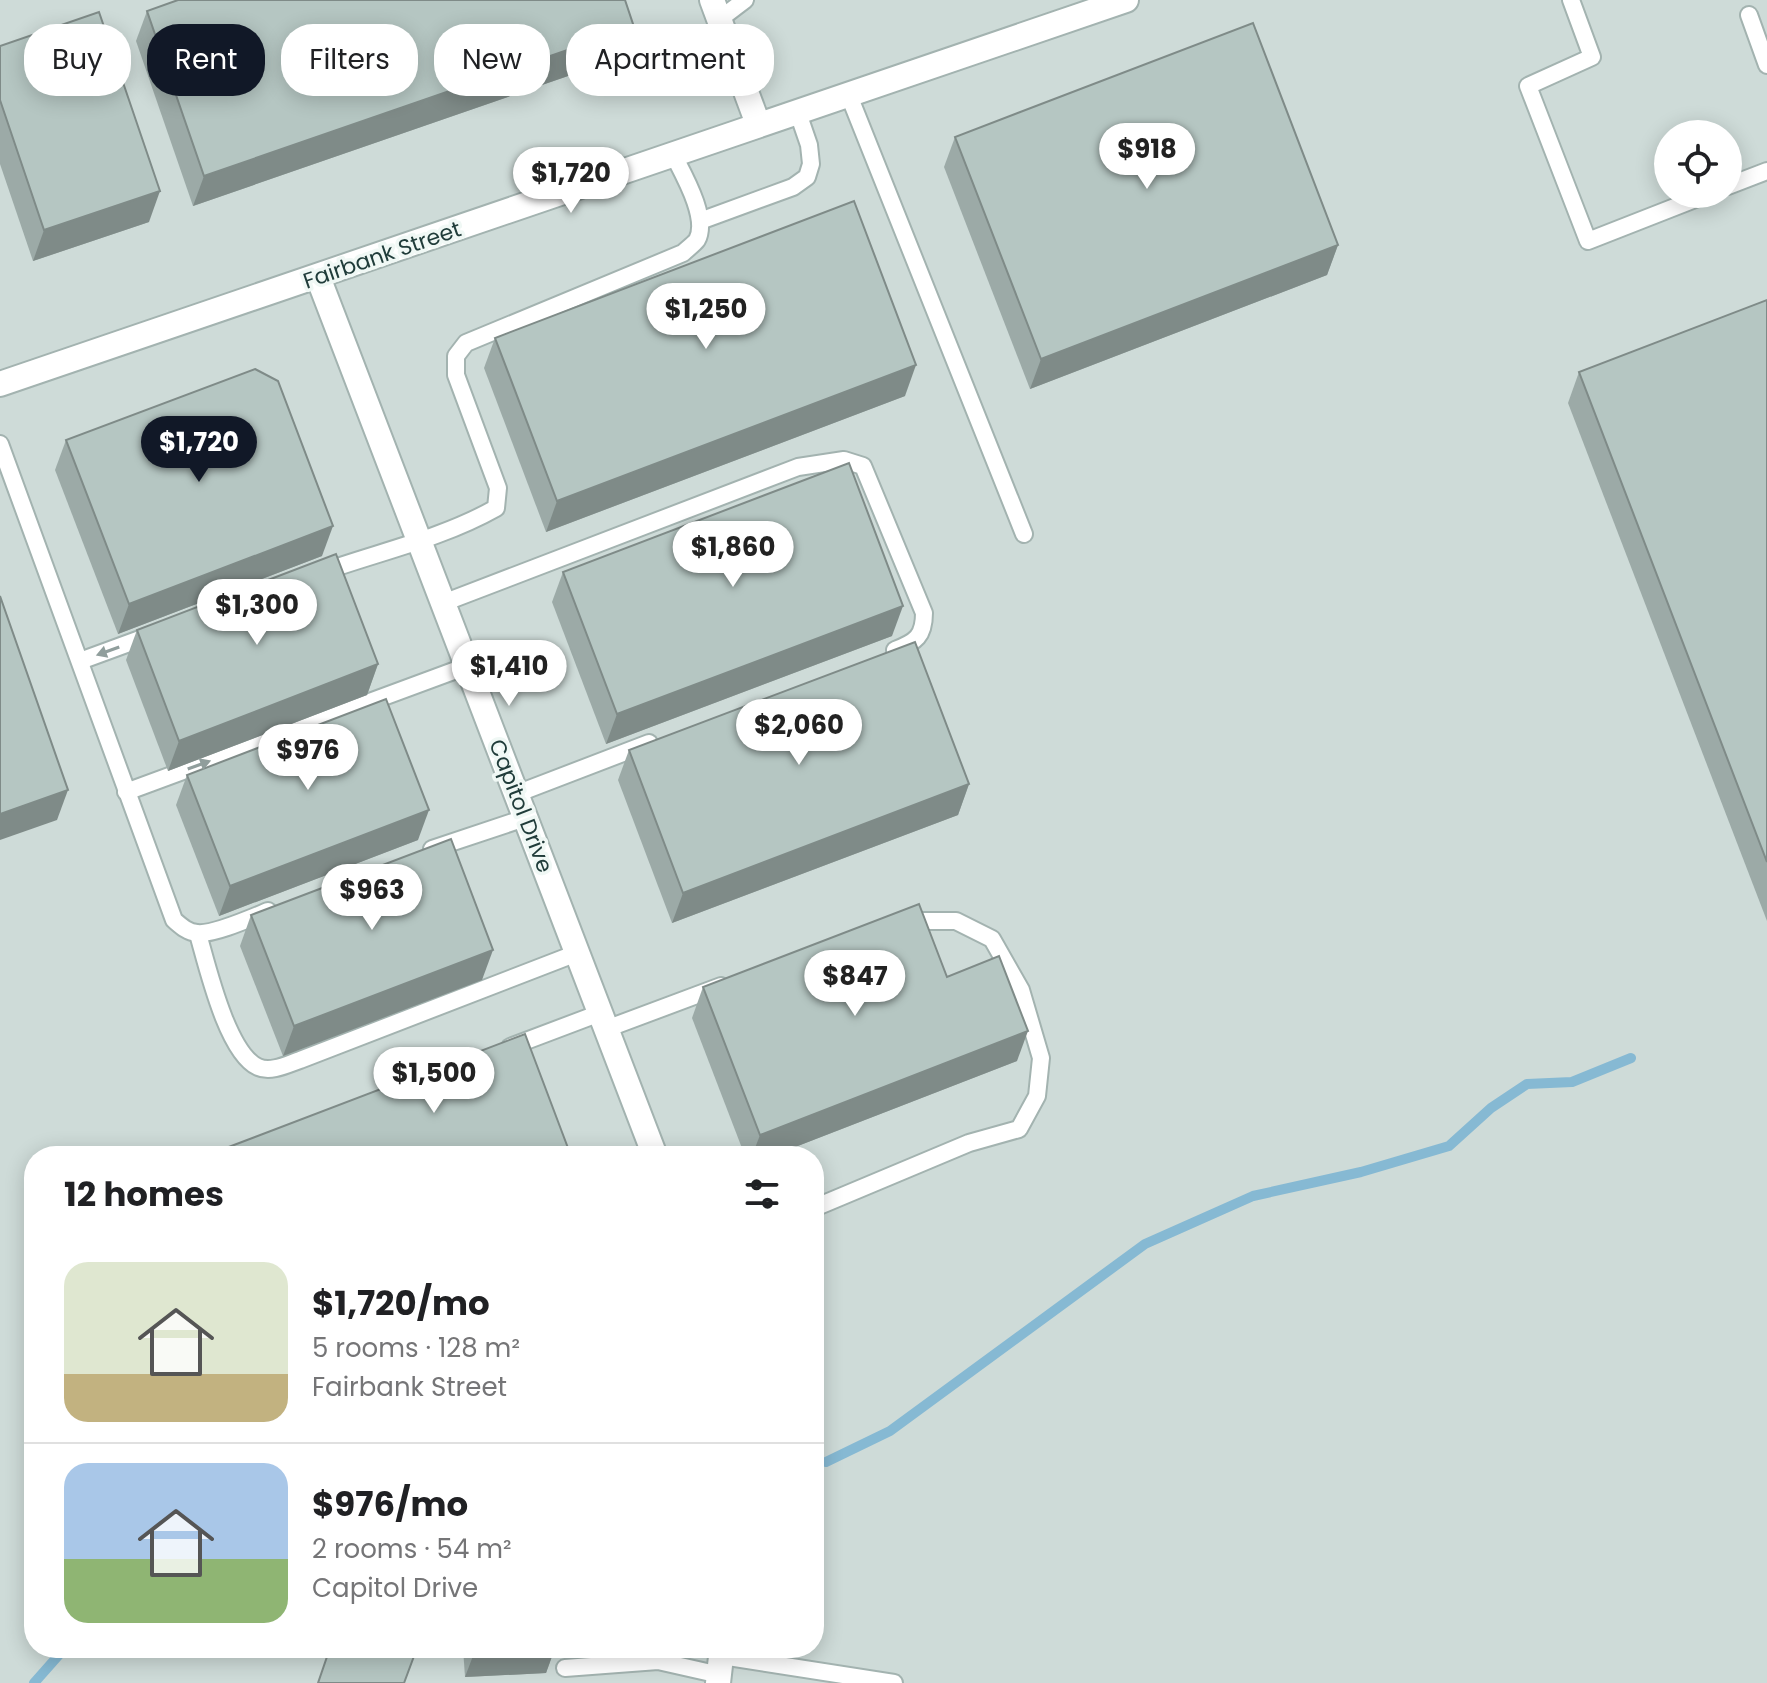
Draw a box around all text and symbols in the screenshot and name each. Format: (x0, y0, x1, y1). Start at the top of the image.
chip: Buy (24, 24, 131, 96)
chip: Rent (147, 24, 265, 96)
chip: Filters (281, 24, 418, 96)
chip: New (434, 24, 550, 96)
chip: Apartment (566, 24, 774, 96)
map controls (1654, 120, 1742, 208)
button: locate (1654, 120, 1742, 208)
pin: $918 (1100, 123, 1194, 191)
text: $918 (1117, 131, 1177, 167)
pin: $1,720 (506, 147, 636, 215)
text: $1,720 (531, 155, 611, 191)
street label: Fairbank Street (299, 213, 465, 297)
pin: $1,250 (641, 283, 771, 351)
text: $1,250 (664, 291, 748, 327)
pin: $1,720 (134, 416, 264, 484)
text: $1,720 (159, 424, 239, 460)
pin: $1,860 (668, 521, 798, 589)
text: $1,860 (691, 529, 775, 565)
pin: $1,300 (192, 579, 322, 647)
text: $1,300 (215, 587, 299, 623)
pin: $1,410 (444, 640, 574, 708)
one-way arrow (96, 645, 120, 658)
text: $1,410 (470, 648, 548, 684)
pin: $2,060 (734, 699, 864, 767)
text: $2,060 (754, 707, 844, 743)
pin: $976 (261, 724, 355, 792)
text: $976 (276, 732, 340, 768)
street label: Capitol Drive (481, 735, 561, 877)
one-way arrow (188, 758, 212, 771)
pin: $963 (325, 864, 419, 932)
text: $963 (339, 872, 405, 908)
pin: $847 (808, 950, 902, 1018)
text: $847 (822, 958, 888, 994)
pin: $1,500 (369, 1047, 499, 1115)
text: $1,500 (391, 1055, 477, 1091)
text: 12 homes (64, 1170, 224, 1218)
icon: filters (740, 1172, 784, 1216)
text: $1,720/mo (312, 1279, 490, 1327)
icon: home (128, 1294, 224, 1390)
text: 5 rooms · 128 m² (312, 1330, 520, 1366)
text: Fairbank Street (312, 1369, 507, 1405)
text: $976/mo (312, 1480, 468, 1528)
icon: home (128, 1495, 224, 1591)
text: 2 rooms · 54 m² (312, 1531, 512, 1567)
text: Capitol Drive (312, 1570, 478, 1606)

